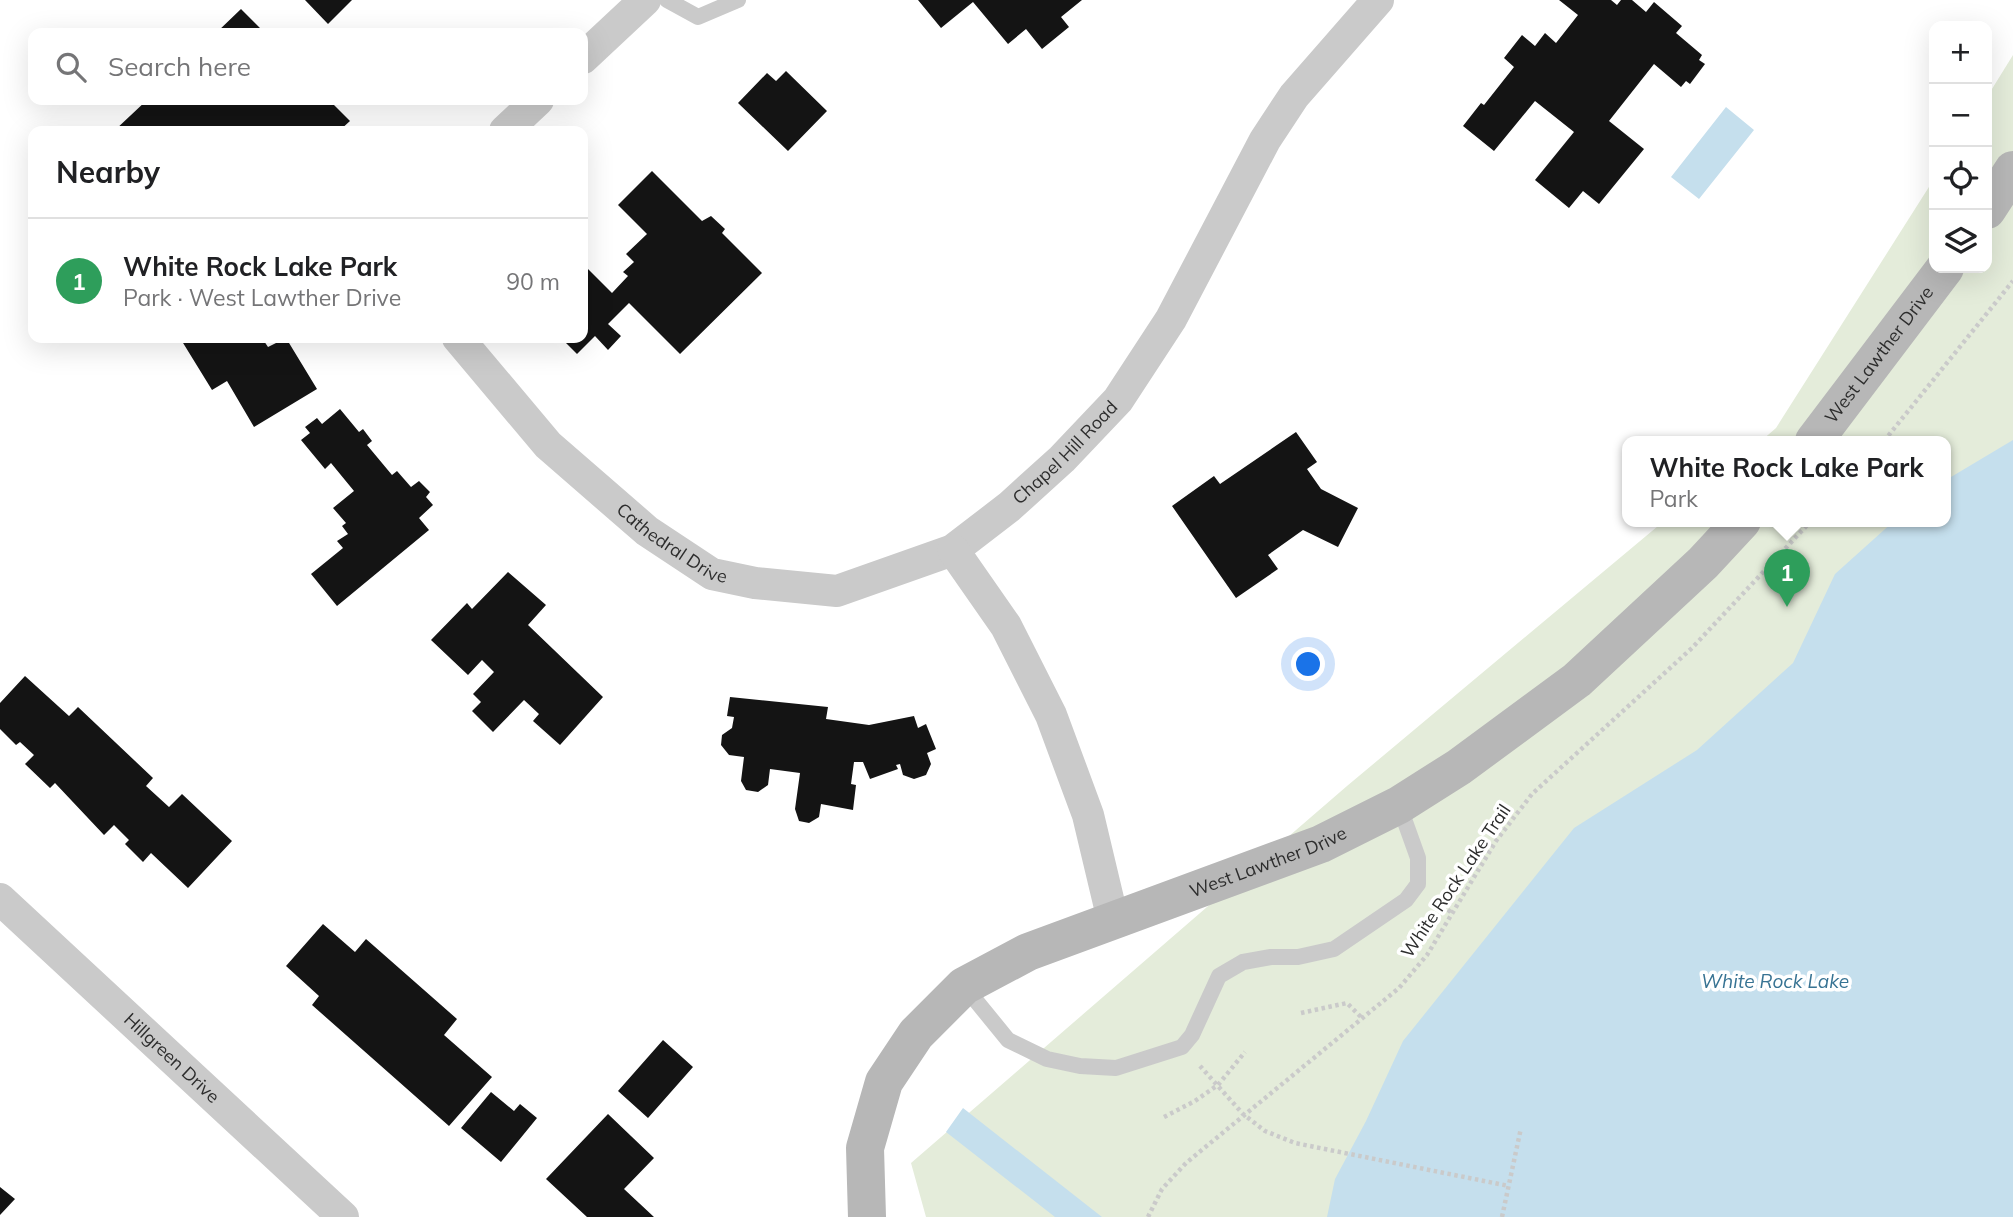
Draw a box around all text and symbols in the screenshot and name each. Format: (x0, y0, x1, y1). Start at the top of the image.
map controls (1929, 21, 1992, 273)
button: + (1929, 21, 1992, 84)
search box (28, 28, 588, 105)
icon: search (52, 48, 90, 86)
text: Search here (108, 50, 251, 83)
button: − (1929, 84, 1992, 147)
button: locate (1929, 147, 1992, 210)
text: Nearby (56, 153, 160, 191)
button: layers (1929, 210, 1992, 273)
text: White Rock Lake Park (123, 250, 397, 283)
text: 1 (72, 267, 86, 296)
text: 90 m (506, 267, 560, 296)
street label: West Lawther Drive (1819, 281, 1938, 428)
text: Park · West Lawther Drive (123, 283, 401, 312)
street label: Chapel Hill Road (1007, 396, 1122, 509)
popup (1622, 436, 1951, 527)
text: White Rock Lake Park (1649, 451, 1924, 484)
text: Park (1649, 484, 1698, 513)
street label: Cathedral Drive (612, 498, 729, 588)
pin: 1 (1764, 549, 1810, 607)
your location (1291, 647, 1325, 681)
street label: White Rock Lake Trail (1396, 800, 1516, 962)
street label: West Lawther Drive (1186, 821, 1350, 902)
water label: White Rock Lake (1701, 969, 1849, 993)
street label: Hillgreen Drive (119, 1008, 225, 1108)

